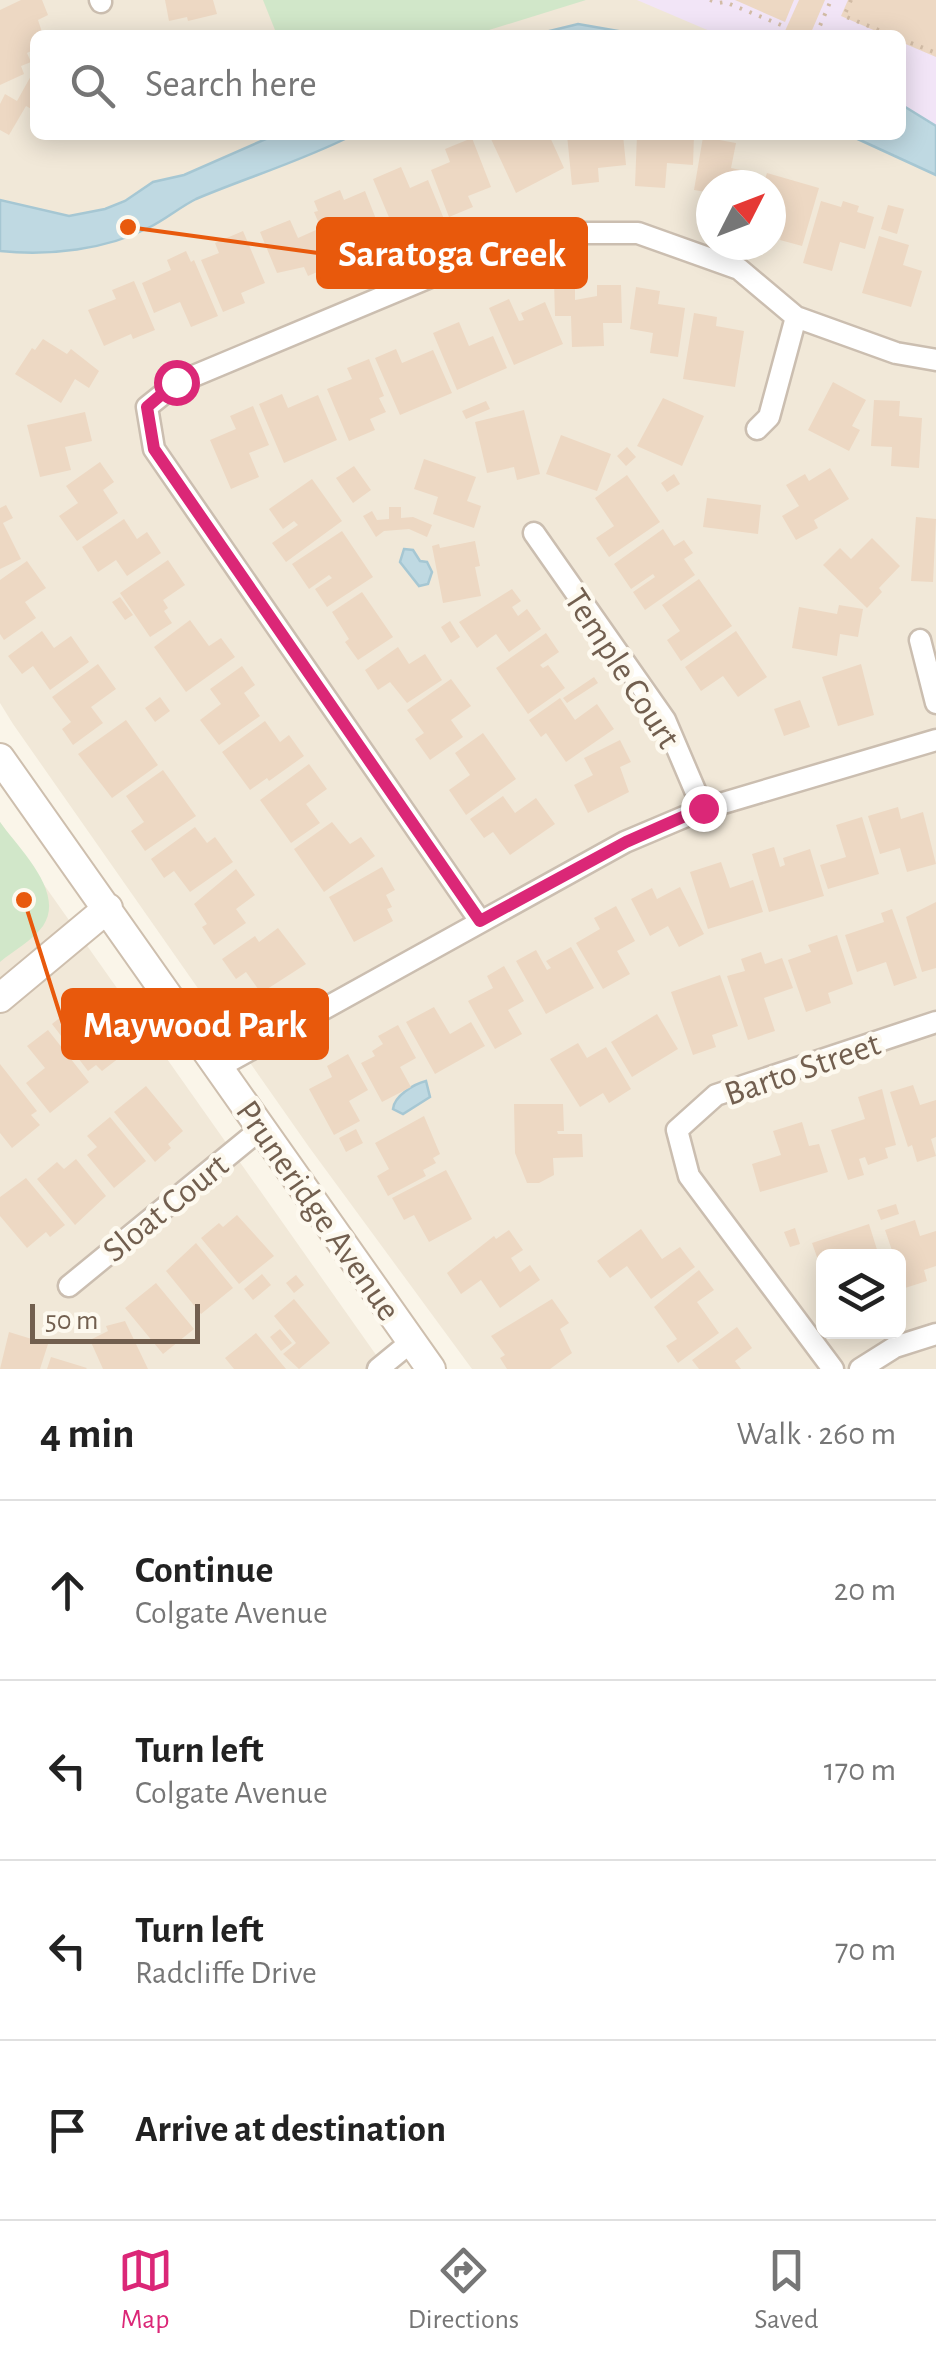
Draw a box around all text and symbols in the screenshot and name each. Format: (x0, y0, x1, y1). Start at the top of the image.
search box (30, 30, 906, 140)
icon: search (65, 58, 120, 113)
text: Search here (145, 66, 317, 104)
north arrow (696, 170, 786, 260)
callout: Saratoga Creek (318, 219, 586, 287)
text: Saratoga Creek (338, 236, 566, 274)
route start (154, 360, 200, 406)
street label: Temple Court (557, 583, 686, 755)
route end (681, 786, 727, 832)
callout: Maywood Park (63, 990, 327, 1058)
text: Maywood Park (83, 1007, 307, 1045)
street label: Barto Street (720, 1027, 885, 1112)
street label: Pruneridge Avenue (229, 1094, 407, 1327)
street label: Sloat Court (97, 1147, 235, 1269)
map controls (816, 1249, 906, 1339)
button: layers (816, 1249, 906, 1339)
scale bar (30, 1299, 200, 1344)
text: 50 m (45, 1307, 99, 1335)
text: 4 min (40, 1413, 135, 1455)
text: Walk · 260 m (737, 1418, 896, 1450)
text: Continue (135, 1552, 273, 1590)
icon: ahead (40, 1563, 95, 1618)
text: 20 m (834, 1574, 896, 1606)
text: Colgate Avenue (135, 1597, 328, 1629)
text: Turn left (135, 1732, 263, 1770)
icon: left (40, 1743, 95, 1798)
text: 170 m (824, 1754, 896, 1786)
text: Colgate Avenue (135, 1777, 328, 1809)
text: Turn left (135, 1912, 263, 1950)
icon: left (40, 1923, 95, 1978)
text: 70 m (835, 1934, 896, 1966)
text: Radcliffe Drive (135, 1957, 317, 1989)
icon: arrive (40, 2103, 95, 2158)
text: Arrive at destination (135, 2111, 446, 2149)
tab: Map (118, 2243, 173, 2337)
tab: Directions (408, 2243, 519, 2337)
tab: Saved (754, 2243, 818, 2337)

